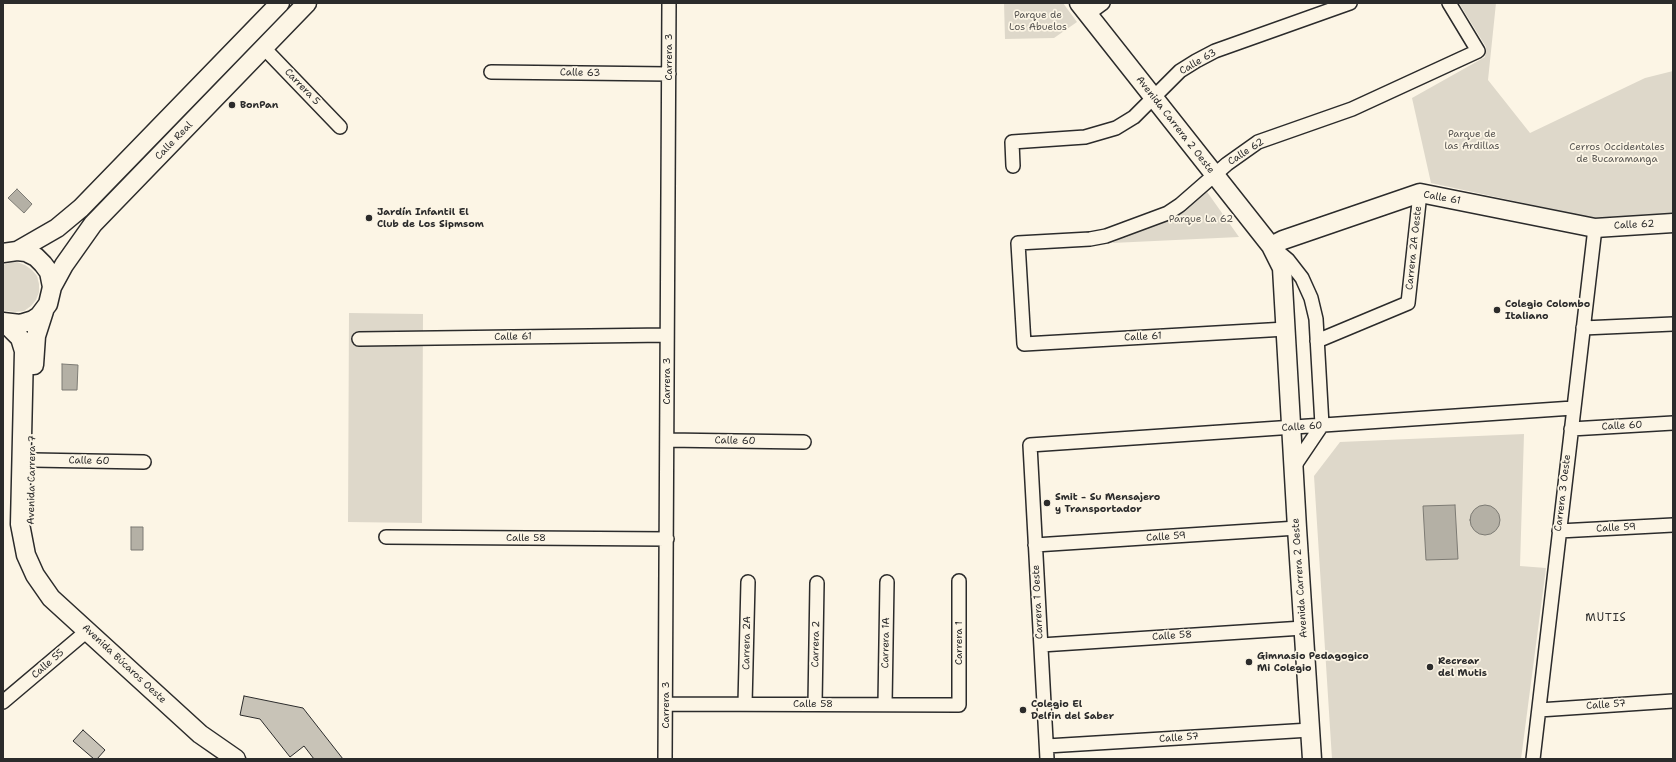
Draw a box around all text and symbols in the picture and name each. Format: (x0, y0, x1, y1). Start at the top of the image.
park label: Parque de Los Abuelos (1009, 9, 1067, 32)
street label: Carrera 3 (663, 34, 675, 80)
street label: Calle 63 (1177, 47, 1219, 77)
street label: Carrera 5 (282, 66, 322, 108)
street label: Calle 63 (560, 67, 600, 79)
street label: Avenida Carrera 2 Oeste (1133, 74, 1217, 176)
place label: BonPan (240, 99, 278, 111)
marker: BonPan (227, 100, 237, 110)
street label: Calle Real (153, 119, 195, 163)
park label: Parque de las Ardillas (1444, 128, 1500, 152)
street label: Calle 62 (1226, 136, 1266, 168)
park label: Cerros Occidentales de Bucaramanga (1569, 141, 1665, 164)
street label: Calle 61 (1422, 189, 1462, 207)
street label: Carrera 2A Oeste (1404, 205, 1424, 291)
place label: Jardín Infantil El Club de Los Sipmsom (377, 206, 484, 230)
marker: Jardín Infantil El Club de Los Sipmsom (364, 213, 374, 223)
park label: Parque La 62 (1169, 213, 1233, 225)
street label: Calle 62 (1613, 218, 1655, 232)
place label: Colegio Colombo Italiano (1505, 298, 1590, 322)
marker: Colegio Colombo Italiano (1492, 305, 1502, 315)
street label: Calle 61 (1124, 330, 1162, 344)
street label: Calle 61 (494, 331, 532, 343)
street label: Carrera 3 (661, 358, 673, 404)
street label: Calle 60 (1601, 419, 1643, 433)
street label: Calle 60 (1281, 420, 1323, 434)
street label: Avenida Carrera 7 (25, 435, 39, 525)
street label: Calle 60 (714, 435, 756, 447)
street label: Carrera 3 Oeste (1552, 454, 1574, 532)
street label: Calle 60 (68, 455, 110, 467)
place label: Smit - Su Mensajero y Transportador (1055, 491, 1160, 514)
marker: Smit - Su Mensajero y Transportador (1042, 498, 1052, 508)
street label: Avenida Carrera 2 Oeste (1290, 518, 1310, 638)
street label: Calle 59 (1596, 521, 1636, 535)
street label: Calle 59 (1146, 530, 1186, 544)
street label: Calle 58 (506, 532, 546, 544)
street label: Carrera 1 Oeste (1030, 564, 1046, 640)
district label: MUTIS (1585, 611, 1627, 625)
street label: Carrera 2A (741, 616, 753, 670)
street label: Carrera 1A (880, 617, 892, 669)
street label: Carrera 2 (810, 620, 822, 668)
street label: Carrera 1 (953, 621, 965, 665)
street label: Avenida Búcaros Oeste (79, 622, 169, 706)
street label: Calle 58 (1152, 629, 1192, 643)
street label: Calle 55 (29, 647, 67, 681)
place label: Gimnasio Pedagogico Mi Colegio (1257, 650, 1369, 674)
place label: Recrear del Mutis (1438, 655, 1487, 678)
marker: Gimnasio Pedagogico Mi Colegio (1244, 657, 1254, 667)
marker: Recrear del Mutis (1425, 662, 1435, 672)
street label: Carrera 3 (660, 682, 672, 728)
street label: Calle 58 (793, 698, 833, 710)
place label: Colegio El Delfin del Saber (1031, 698, 1114, 722)
street label: Calle 57 (1586, 698, 1626, 712)
marker: Colegio El Delfin del Saber (1018, 705, 1028, 715)
street label: Calle 57 (1159, 731, 1199, 745)

